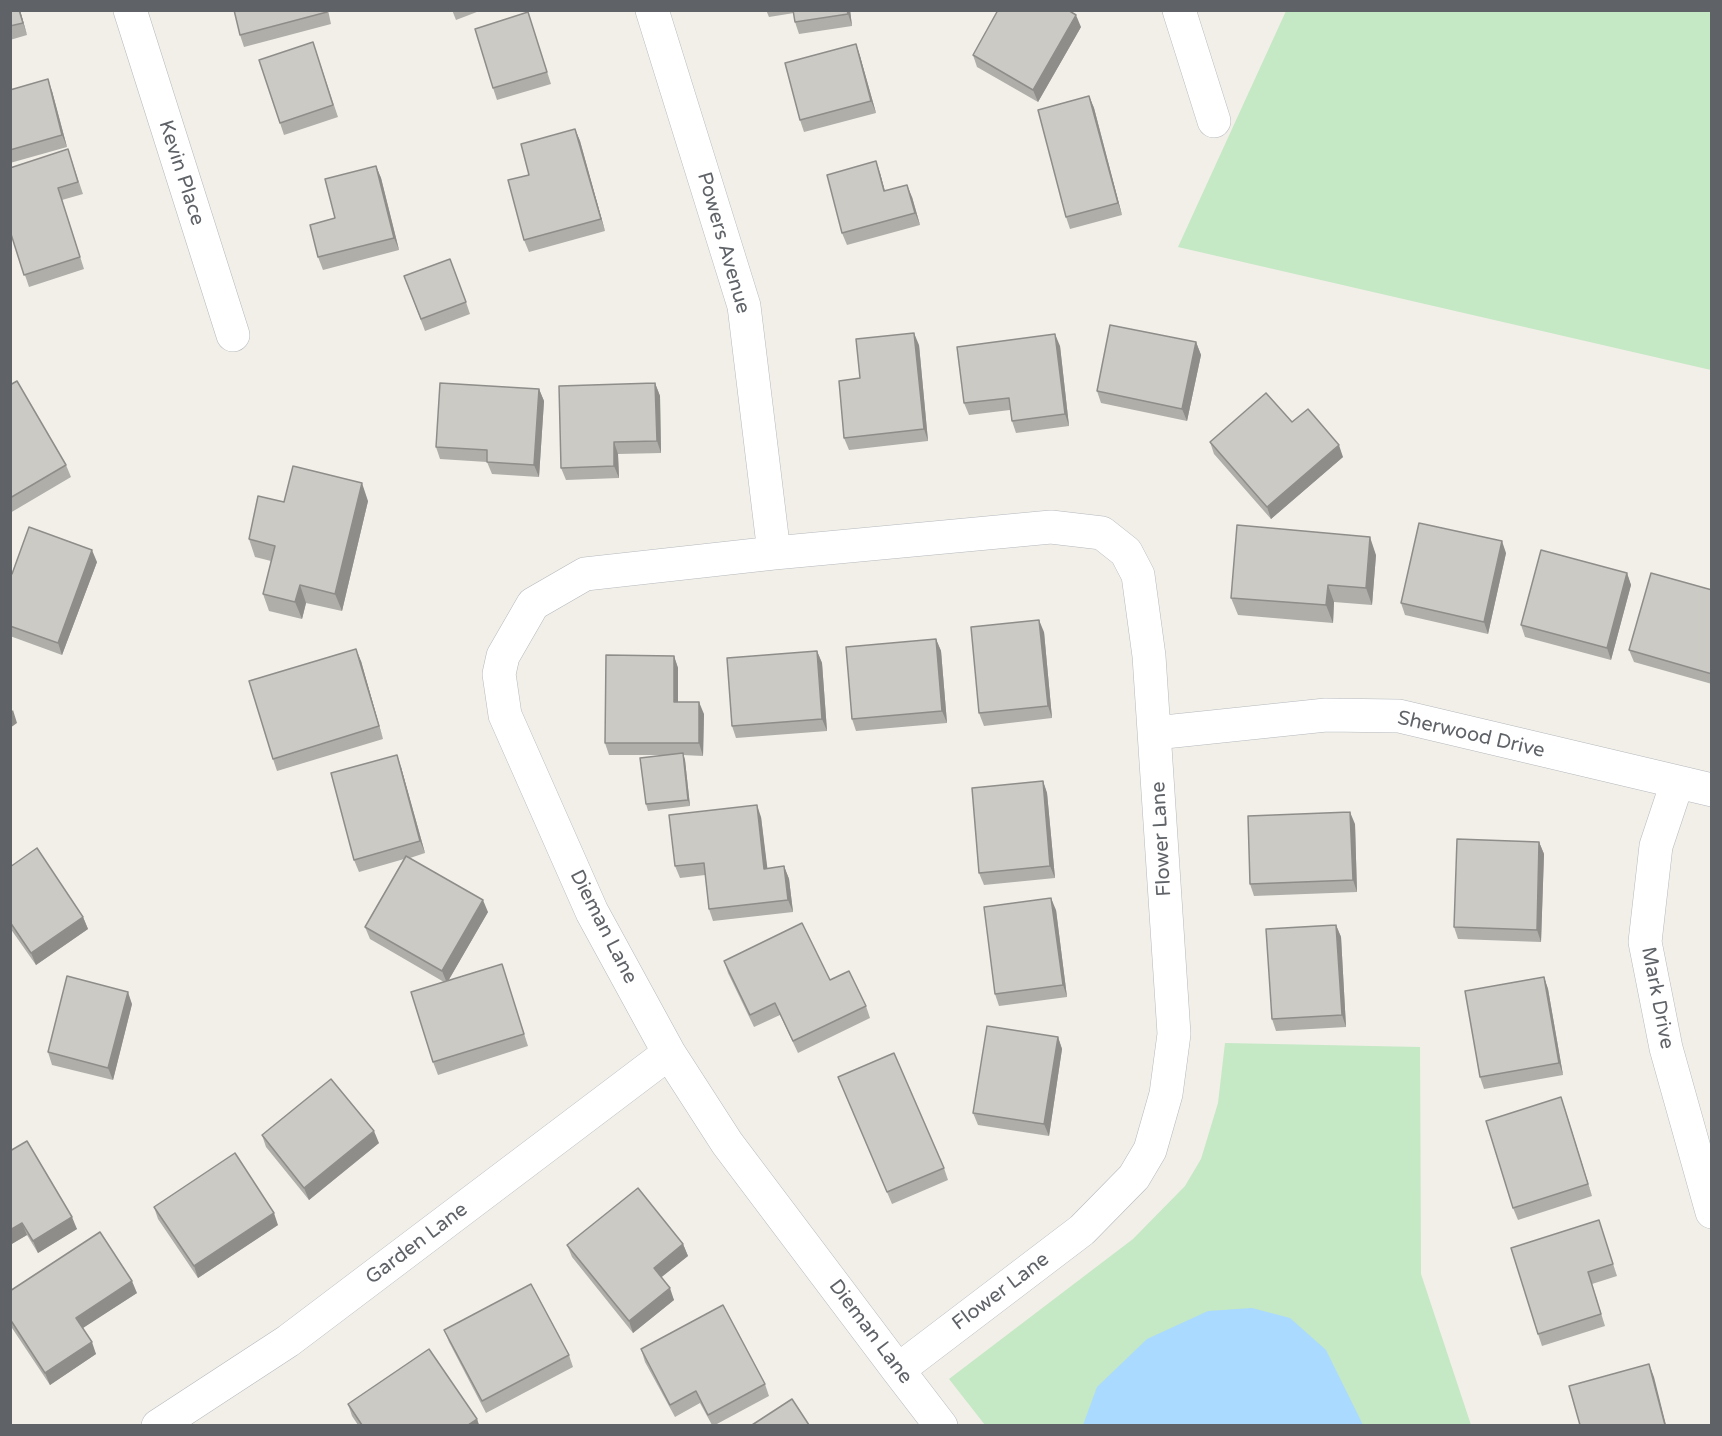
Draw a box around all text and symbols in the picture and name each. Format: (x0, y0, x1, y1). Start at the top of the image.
street label: Kevin Place (153, 117, 209, 229)
street label: Powers Avenue (691, 169, 755, 317)
street label: Sherwood Drive (1395, 706, 1547, 764)
street label: Flower Lane (1147, 781, 1177, 897)
street label: Dieman Lane (564, 866, 642, 988)
street label: Mark Drive (1635, 945, 1679, 1051)
street label: Garden Lane (361, 1198, 473, 1290)
street label: Flower Lane (948, 1248, 1054, 1336)
street label: Dieman Lane (823, 1275, 917, 1389)

